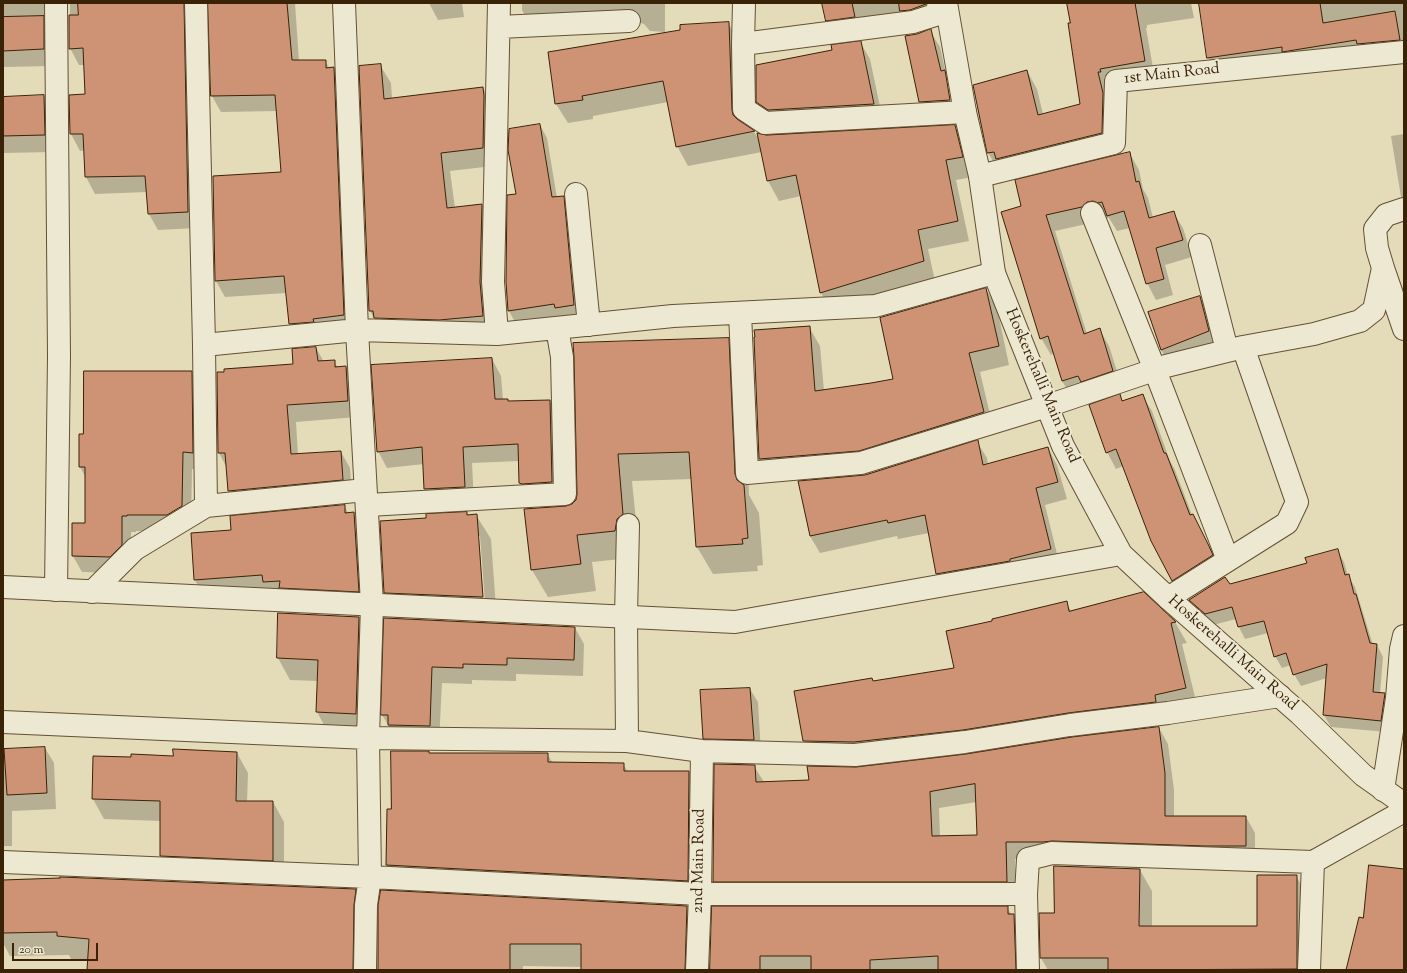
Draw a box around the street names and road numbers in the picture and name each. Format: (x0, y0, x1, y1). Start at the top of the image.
street label: 1st Main Road (1123, 60, 1221, 90)
street label: Hoskerehalli Main Road (1000, 306, 1082, 466)
street label: Hoskerehalli Main Road (1163, 592, 1301, 716)
street label: 2nd Main Road (689, 808, 711, 914)

